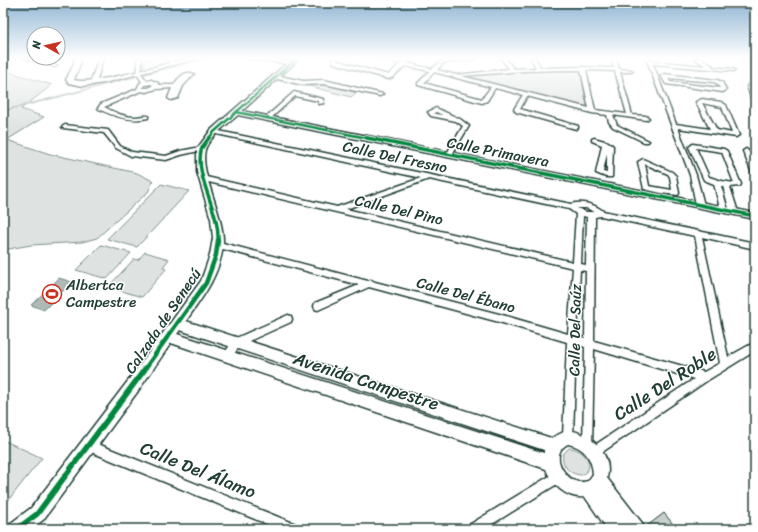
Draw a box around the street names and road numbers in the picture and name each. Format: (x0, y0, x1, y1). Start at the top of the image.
street label: Calle Primavera (445, 129, 552, 175)
street label: Calle Del Fresno (340, 133, 450, 181)
street label: Calle Del Pino (352, 187, 446, 233)
street label: Calzada de Senecú (118, 262, 209, 379)
street label: Calle Del Ébano (414, 269, 519, 321)
street label: Calle Del Saúz (561, 283, 589, 376)
street label: Calle Del Roble (607, 338, 723, 430)
street label: Avenida Campestre (288, 342, 443, 420)
street label: Calle Del Álamo (135, 432, 261, 508)

